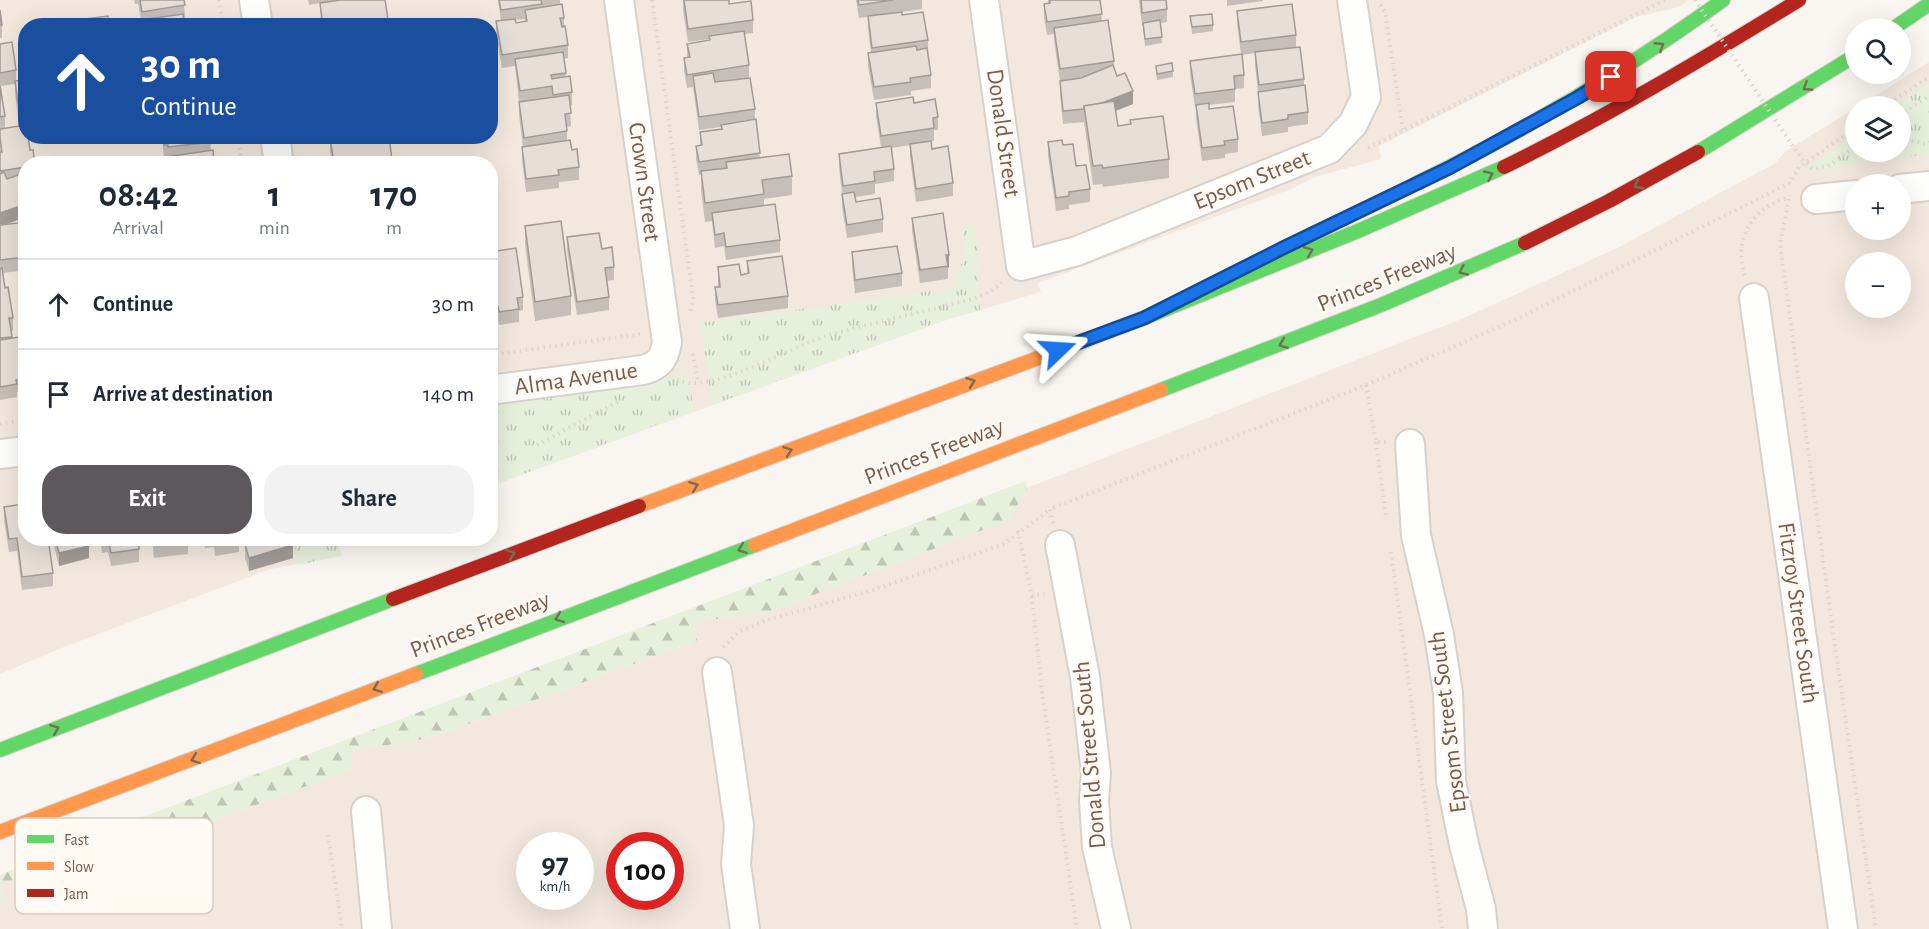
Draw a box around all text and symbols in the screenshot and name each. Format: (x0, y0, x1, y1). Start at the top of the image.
map controls (1845, 18, 1911, 318)
button: search (1845, 18, 1911, 84)
icon: ahead (42, 42, 120, 120)
one-way arrow (1653, 42, 1664, 53)
text: 30 m (141, 44, 221, 86)
pin (1585, 51, 1636, 102)
icon: arrive (1594, 60, 1627, 93)
street label: Donald Street (982, 67, 1024, 199)
one-way arrow (1802, 79, 1813, 90)
text: Continue (141, 93, 237, 120)
button: layers (1845, 96, 1911, 162)
street label: Crown Street (624, 121, 664, 244)
street label: Epsom Street (1190, 146, 1314, 214)
one-way arrow (1482, 170, 1493, 182)
button: + (1845, 174, 1911, 240)
text: 08:42 (98, 177, 178, 213)
text: 1 (268, 177, 281, 213)
text: 170 (370, 177, 418, 213)
one-way arrow (1634, 178, 1644, 189)
text: Arrival (113, 218, 164, 238)
text: min (259, 218, 290, 238)
text: m (386, 218, 402, 238)
street label: Princes Freeway (1314, 239, 1460, 317)
one-way arrow (1303, 246, 1314, 258)
button: − (1845, 252, 1911, 318)
one-way arrow (1459, 263, 1470, 275)
icon: ahead (42, 288, 75, 321)
text: Continue (93, 293, 173, 315)
text: 30 m (432, 293, 474, 315)
position arrow (1026, 318, 1090, 382)
one-way arrow (1278, 337, 1289, 349)
street label: Alma Avenue (513, 358, 639, 400)
one-way arrow (965, 377, 976, 390)
icon: arrive (42, 378, 75, 411)
text: Arrive at destination (93, 383, 273, 405)
text: 140 m (423, 383, 474, 405)
street label: Princes Freeway (861, 414, 1007, 490)
one-way arrow (782, 445, 793, 458)
button: Exit (42, 465, 252, 534)
button: Share (264, 465, 474, 534)
one-way arrow (688, 481, 699, 493)
street label: Fitzroy Street South (1773, 521, 1823, 705)
one-way arrow (737, 542, 748, 554)
one-way arrow (505, 549, 516, 562)
street label: Princes Freeway (407, 587, 553, 663)
one-way arrow (555, 611, 565, 624)
street label: Epsom Street South (1425, 630, 1471, 814)
street label: Donald Street South (1070, 660, 1110, 850)
one-way arrow (373, 681, 383, 694)
one-way arrow (49, 724, 59, 737)
one-way arrow (191, 751, 201, 764)
legend (15, 818, 213, 914)
text: Fast (64, 832, 89, 848)
speed limit sign: 100 (606, 832, 684, 910)
text: 97 (541, 849, 569, 879)
text: Slow (64, 859, 94, 875)
text: km/h (540, 879, 570, 894)
text: Jam (64, 886, 89, 902)

